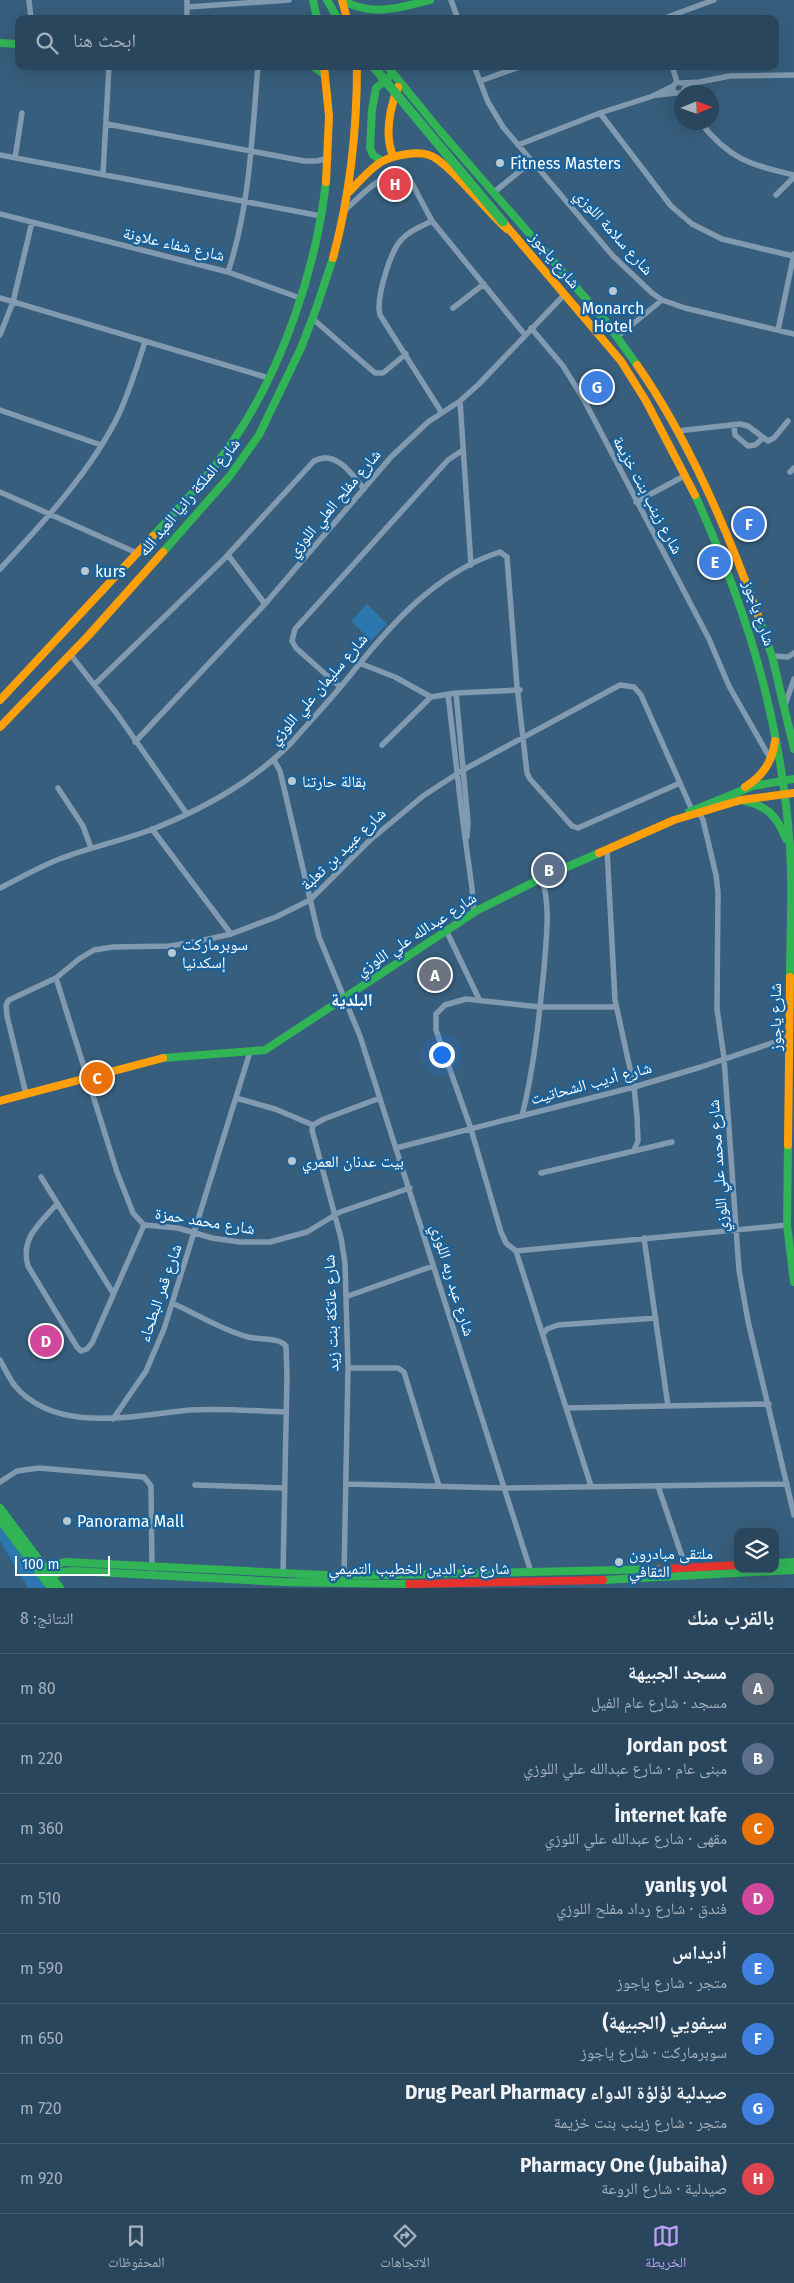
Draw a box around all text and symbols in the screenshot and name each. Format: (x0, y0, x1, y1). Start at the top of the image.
search box (15, 15, 779, 70)
icon: search (33, 29, 61, 57)
text: ابحث هنا (73, 29, 136, 52)
north arrow (674, 85, 719, 130)
place label: Fitness Masters (510, 154, 621, 173)
marker: Fitness Masters (494, 157, 506, 169)
pin: H (379, 165, 411, 203)
street label: شارع سلامة اللوزي (568, 185, 657, 281)
street label: شارع شفاء علاونة (121, 223, 227, 266)
street label: شارع ياجوز (524, 227, 584, 293)
marker: Monarch Hotel (607, 285, 619, 297)
place label: Monarch Hotel (582, 299, 644, 336)
pin: G (581, 368, 613, 406)
street label: شارع زينب بنت خزيمة (608, 433, 687, 558)
street label: شارع الملكة رانيا العبد الله (134, 434, 245, 561)
street label: شارع مفلح العلي اللوزي (283, 445, 387, 563)
pin: F (733, 505, 765, 543)
pin: E (699, 543, 731, 581)
place label: kurs (95, 562, 126, 581)
marker: kurs (79, 565, 91, 577)
street label: شارع ياجوز (738, 577, 779, 649)
street label: شارع سليمان علي اللوزي (265, 630, 374, 750)
place label: بقالة حارتنا (302, 772, 366, 791)
marker: بقالة حارتنا (286, 775, 298, 787)
street label: شارع عبيد بن ثعلبة (296, 804, 390, 895)
pin: B (533, 851, 565, 889)
street label: شارع عبدالله علي اللوزي (352, 888, 481, 983)
place label: سوبرماركت إسكدنيا (182, 935, 248, 972)
marker: سوبرماركت إسكدنيا (166, 947, 178, 959)
pin: A (419, 956, 451, 994)
street label: شارع ياجوز (766, 983, 786, 1052)
district label: البلدية (331, 989, 373, 1011)
your location (429, 1042, 455, 1068)
street label: شارع أديب الشحاتيت (528, 1058, 654, 1109)
pin: C (81, 1059, 113, 1097)
street label: شارع محمد علي اللوزي (704, 1099, 735, 1233)
place label: بيت عدنان العمري (302, 1152, 404, 1174)
marker: بيت عدنان العمري (286, 1155, 298, 1167)
street label: شارع محمد حمزة (154, 1204, 256, 1239)
street label: شارع عبد ربه اللوزي (424, 1222, 479, 1339)
street label: شارع قمر البطحاء (134, 1242, 187, 1345)
street label: شارع عاتكة بنت زيد (319, 1254, 344, 1372)
pin: D (30, 1322, 62, 1360)
place label: Panorama Mall (77, 1512, 184, 1531)
marker: Panorama Mall (61, 1515, 73, 1527)
map controls (734, 1528, 779, 1573)
button: layers (734, 1528, 779, 1573)
place label: ملتقى مبادرون الثقافي (629, 1544, 713, 1584)
scale bar (15, 1553, 110, 1576)
text: 100 m (22, 1556, 59, 1573)
marker: ملتقى مبادرون الثقافي (613, 1556, 625, 1568)
street label: شارع عز الدين الخطيب التميمي (328, 1559, 510, 1581)
text: بالقرب منك (687, 1605, 774, 1631)
text: النتائج: 8 (20, 1609, 74, 1628)
text: مسجد الجبيهة (628, 1661, 727, 1684)
text: 80 m (20, 1679, 56, 1698)
text: A (753, 1679, 763, 1698)
text: مسجد · شارع عام الفيل (591, 1693, 727, 1712)
text: Jordan post (627, 1734, 727, 1757)
text: 220 m (20, 1749, 63, 1768)
text: B (753, 1749, 763, 1768)
text: مبنى عام · شارع عبدالله علي اللوزي (523, 1759, 727, 1778)
text: İnternet kafe (614, 1804, 727, 1827)
text: 360 m (20, 1819, 63, 1838)
text: C (753, 1819, 763, 1838)
text: مقهى · شارع عبدالله علي اللوزي (545, 1829, 727, 1848)
text: yanlış yol (645, 1874, 727, 1897)
text: 510 m (20, 1889, 61, 1908)
text: D (753, 1889, 763, 1908)
text: فندق · شارع رداد مفلح اللوزي (556, 1899, 727, 1918)
text: أديداس (672, 1941, 727, 1964)
text: 590 m (20, 1959, 63, 1978)
text: E (754, 1959, 762, 1978)
text: متجر · شارع ياجوز (616, 1973, 727, 1992)
text: سيفويي (الجبيهة) (602, 2011, 727, 2034)
text: 650 m (20, 2029, 63, 2048)
text: F (754, 2029, 762, 2048)
text: سوبرماركت · شارع ياجوز (581, 2043, 727, 2062)
text: صيدلية لؤلؤة الدواء Drug Pearl Pharmacy (405, 2081, 727, 2104)
text: 720 m (20, 2099, 62, 2118)
text: G (753, 2099, 763, 2118)
text: متجر · شارع زينب بنت خزيمة (554, 2113, 727, 2132)
text: Pharmacy One (Jubaiha) (520, 2154, 727, 2177)
text: 920 m (20, 2169, 63, 2188)
text: H (753, 2169, 763, 2188)
text: صيدلية · شارع الروعة (601, 2179, 727, 2198)
tab: المحفوظات (108, 2222, 165, 2276)
tab: الاتجاهات (380, 2222, 430, 2276)
tab: الخريطة (645, 2222, 686, 2276)

